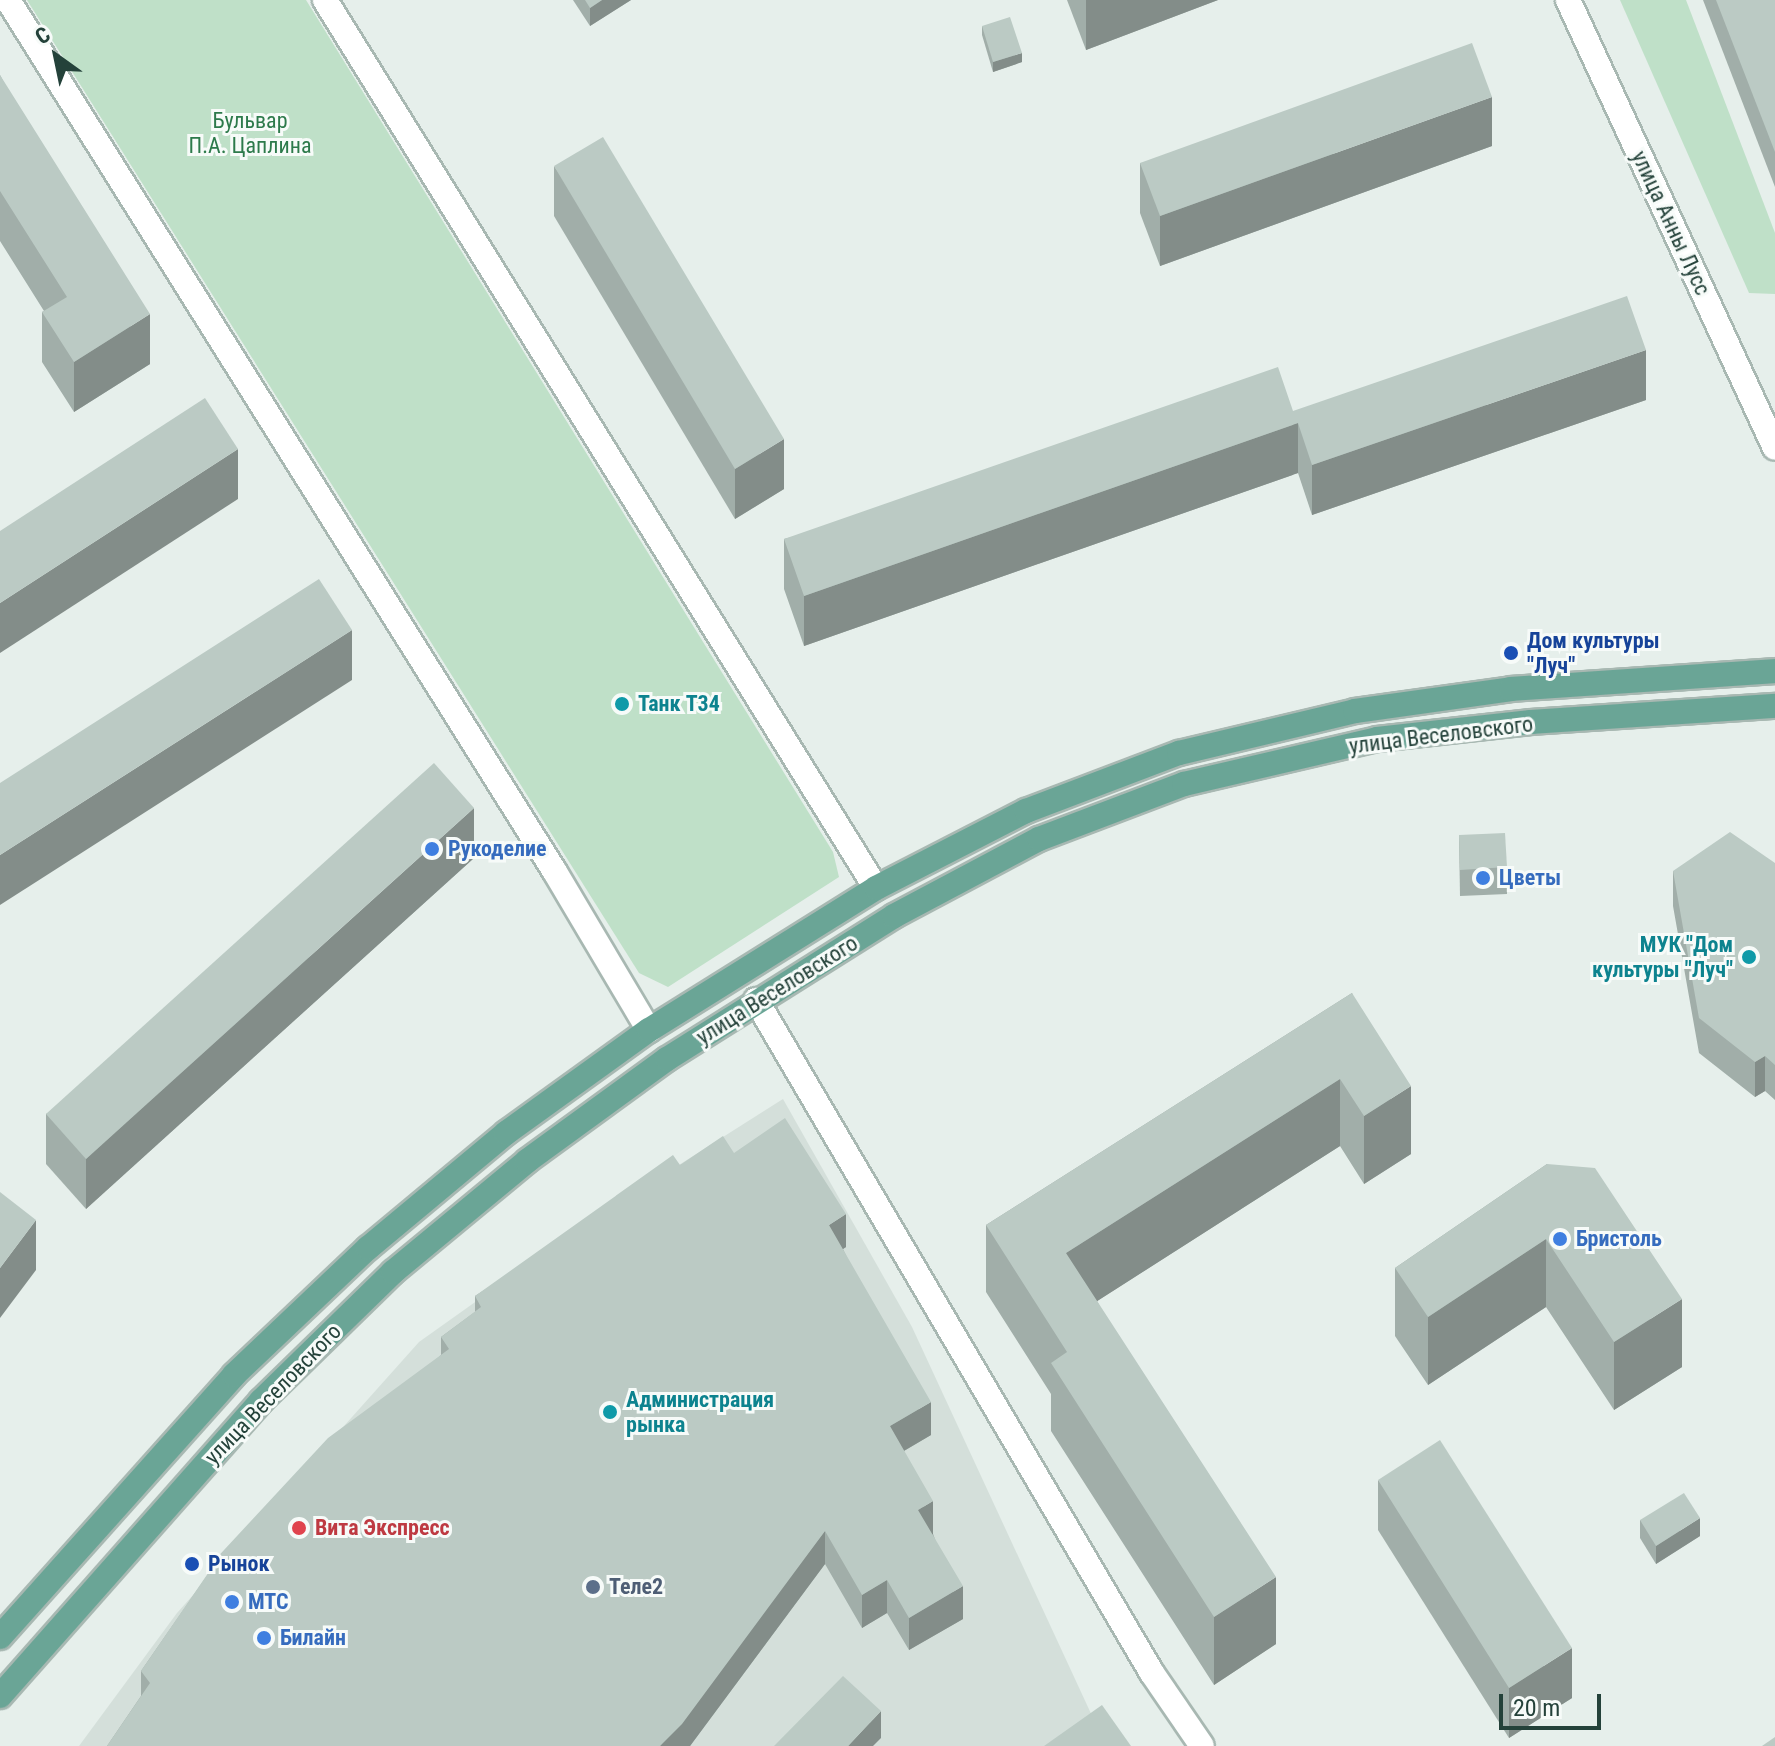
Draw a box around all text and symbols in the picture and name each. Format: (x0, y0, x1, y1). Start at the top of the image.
north arrow (16, 16, 96, 96)
text: С (31, 22, 55, 49)
park label: Бульвар П.А. Цаплина (189, 107, 311, 158)
street label: улица Анны Лусс (1626, 147, 1716, 299)
place label: Дом культуры "Луч" (1527, 627, 1660, 678)
marker: Дом культуры "Луч" (1502, 644, 1520, 662)
place label: Танк T34 (638, 691, 720, 717)
marker: Танк T34 (613, 695, 631, 713)
street label: улица Веселовского (1348, 711, 1534, 759)
place label: Рукоделие (448, 836, 547, 862)
marker: Рукоделие (423, 840, 441, 858)
place label: Цветы (1499, 865, 1561, 891)
marker: Цветы (1474, 869, 1492, 887)
street label: улица Веселовского (692, 930, 862, 1050)
place label: МУК "Дом культуры "Луч" (1592, 931, 1733, 982)
marker: МУК "Дом культуры "Луч" (1740, 948, 1758, 966)
place label: Бристоль (1576, 1226, 1662, 1252)
marker: Бристоль (1551, 1230, 1569, 1248)
street label: улица Веселовского (199, 1318, 347, 1470)
place label: Администрация рынка (626, 1386, 774, 1438)
marker: Администрация рынка (601, 1403, 619, 1421)
place label: Вита Экспресс (315, 1515, 450, 1541)
marker: Вита Экспресс (290, 1519, 308, 1537)
place label: Рынок (208, 1551, 270, 1577)
marker: Рынок (183, 1555, 201, 1573)
place label: Теле2 (609, 1574, 663, 1600)
marker: Теле2 (584, 1578, 602, 1596)
place label: МТС (248, 1589, 289, 1615)
marker: МТС (223, 1593, 241, 1611)
place label: Билайн (280, 1625, 346, 1651)
marker: Билайн (255, 1629, 273, 1647)
scale bar (1503, 1678, 1605, 1728)
text: 20 m (1513, 1694, 1560, 1722)

